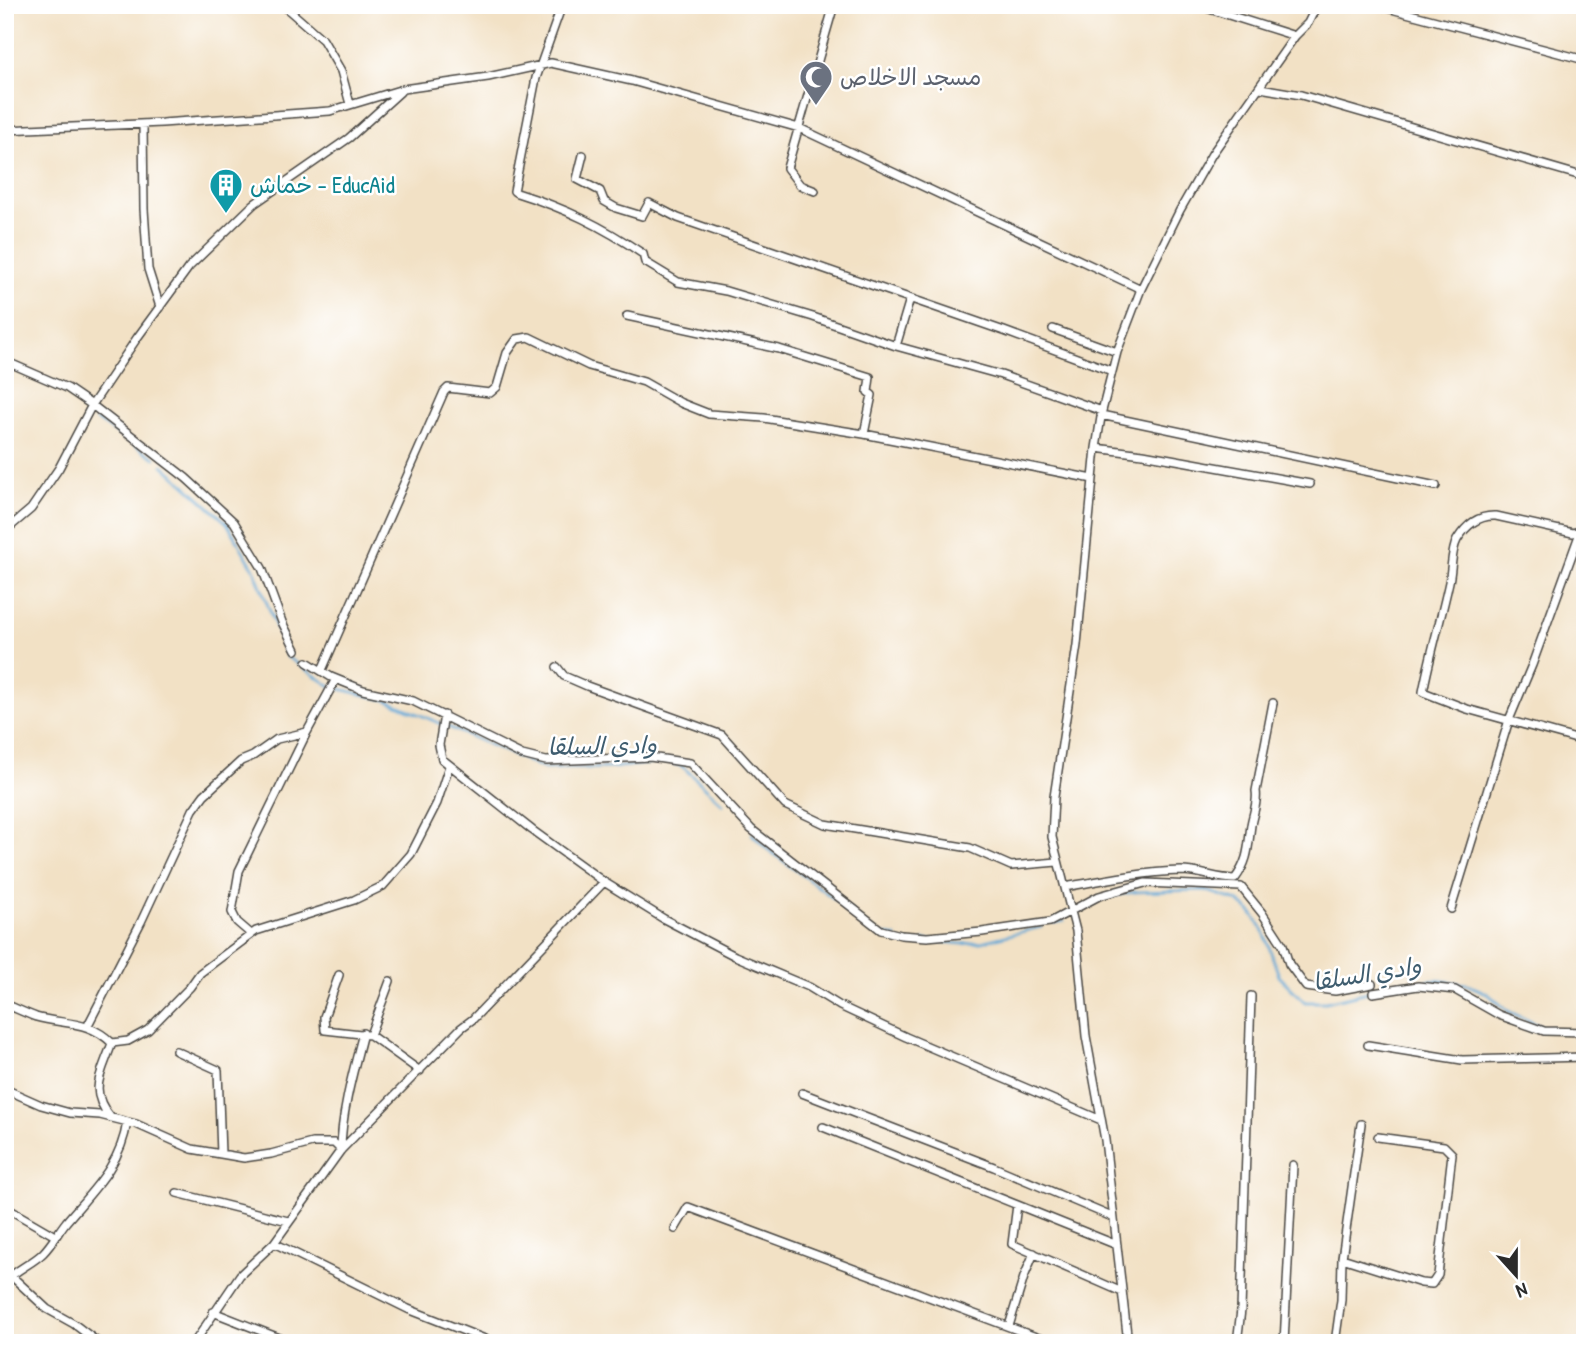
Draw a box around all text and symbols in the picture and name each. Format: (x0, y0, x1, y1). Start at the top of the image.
mosque icon: مسجد الاخلاص (797, 58, 835, 107)
place label: مسجد الاخلاص (840, 61, 981, 92)
building icon: خماش - EducAid (207, 166, 245, 215)
place label: خماش - EducAid (250, 169, 395, 200)
water label: وادي السلقا (547, 728, 657, 764)
water label: وادي السلقا (1310, 949, 1424, 999)
north arrow (1482, 1240, 1552, 1310)
text: N (1513, 1277, 1531, 1305)

